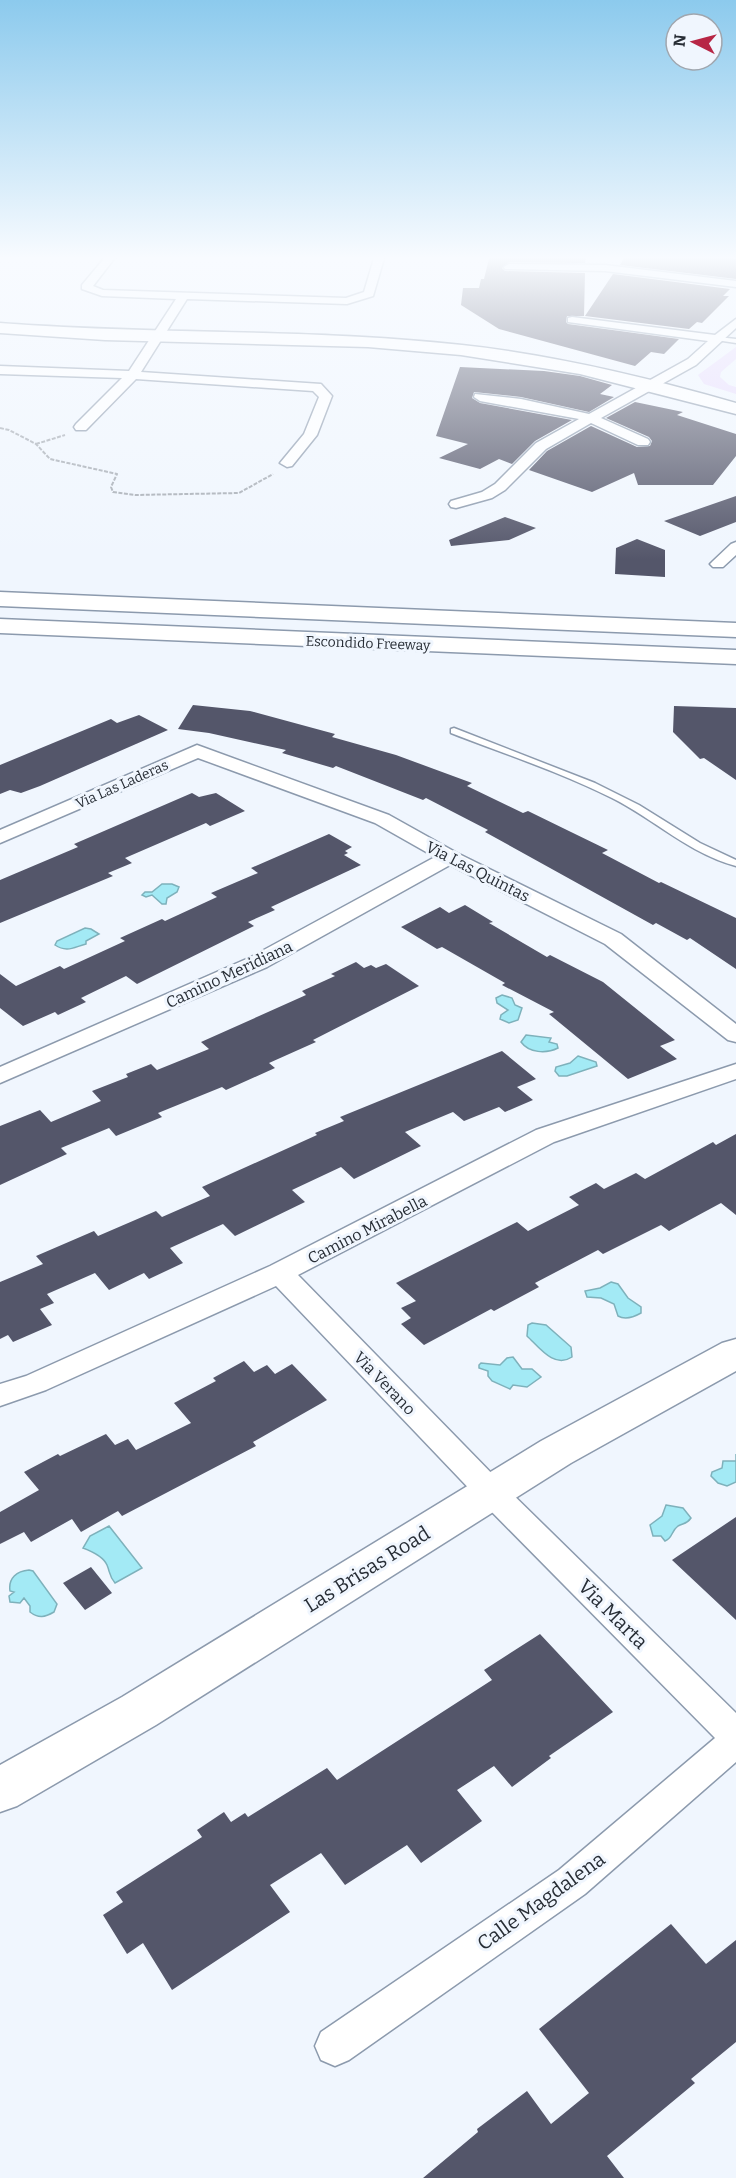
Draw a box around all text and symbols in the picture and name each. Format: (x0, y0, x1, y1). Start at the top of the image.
north arrow (664, 12, 724, 72)
text: N (669, 33, 690, 48)
street label: Escondido Freeway (305, 633, 431, 654)
street label: Via Las Laderas (73, 756, 171, 812)
street label: Via Las Quintas (423, 837, 533, 906)
street label: Camino Meridiana (163, 937, 296, 1012)
street label: Camino Mirabella (304, 1191, 430, 1268)
street label: Via Verano (350, 1348, 419, 1419)
street label: Las Brisas Road (300, 1521, 434, 1617)
street label: Via Marta (573, 1574, 653, 1654)
street label: Calle Magdalena (472, 1847, 610, 1955)

